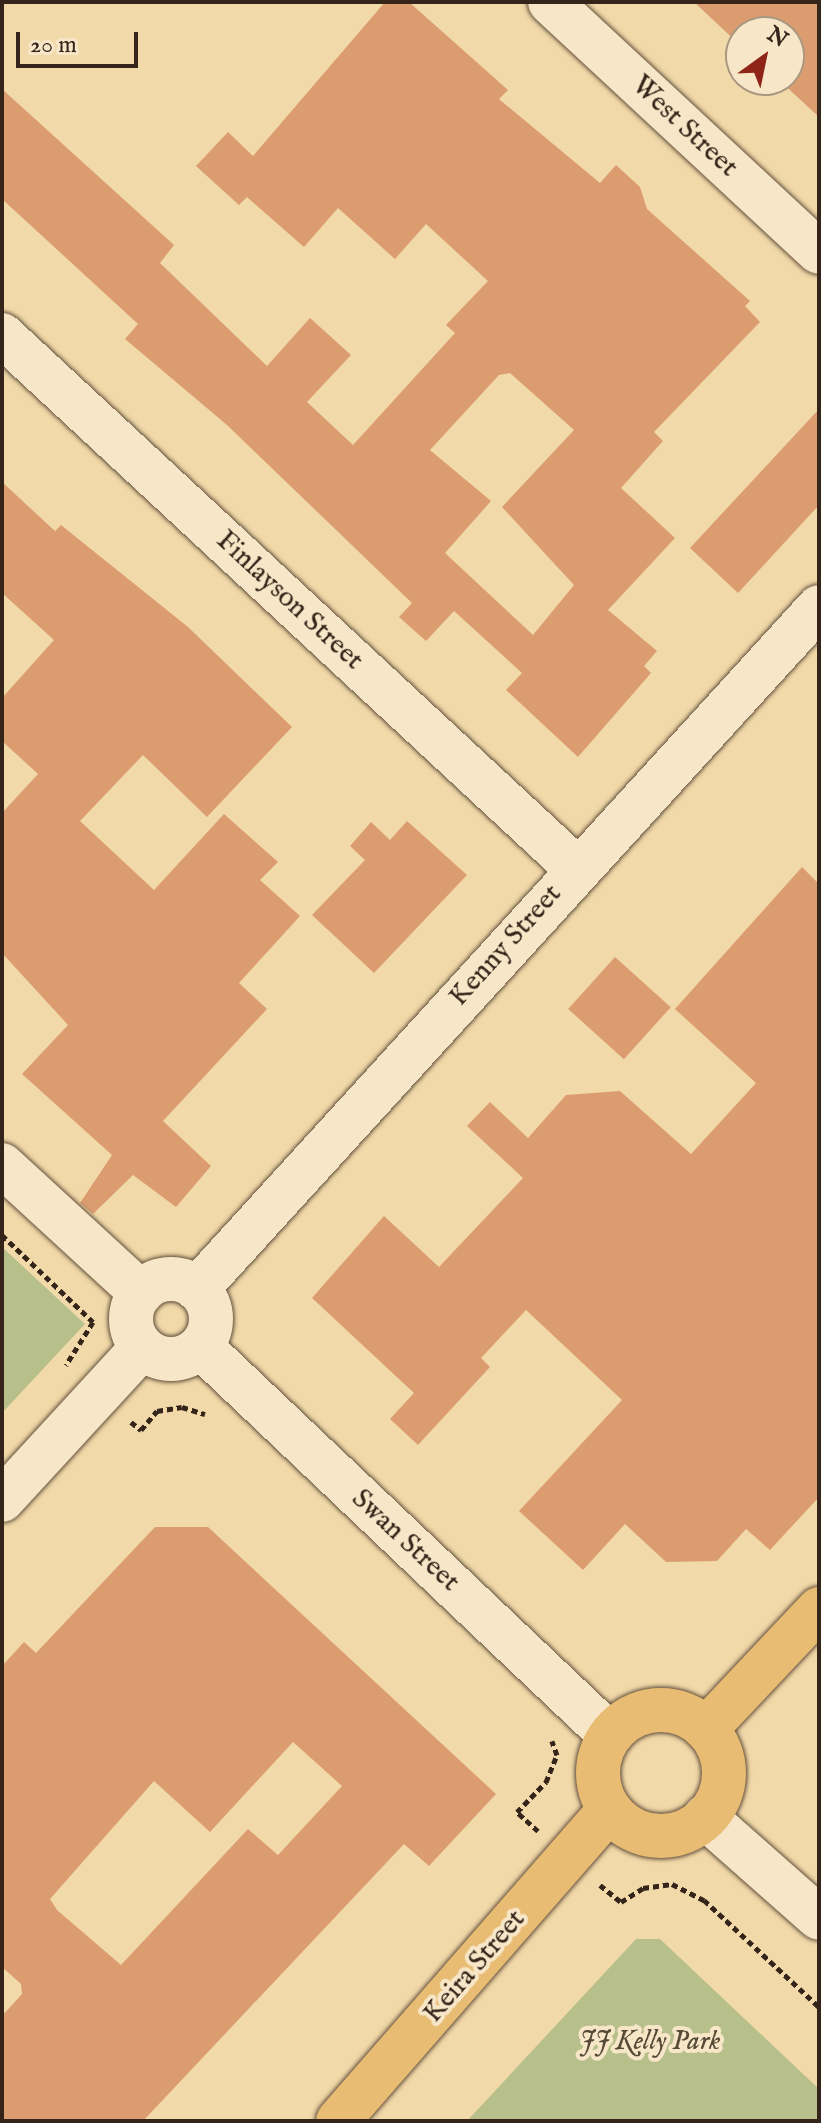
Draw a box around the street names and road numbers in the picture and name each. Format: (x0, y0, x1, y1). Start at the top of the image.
street label: West Street (624, 69, 744, 185)
street label: Finlayson Street (208, 524, 370, 678)
street label: Kenny Street (443, 878, 569, 1014)
street label: Swan Street (344, 1483, 466, 1599)
street label: Keira Street (417, 1904, 533, 2030)

